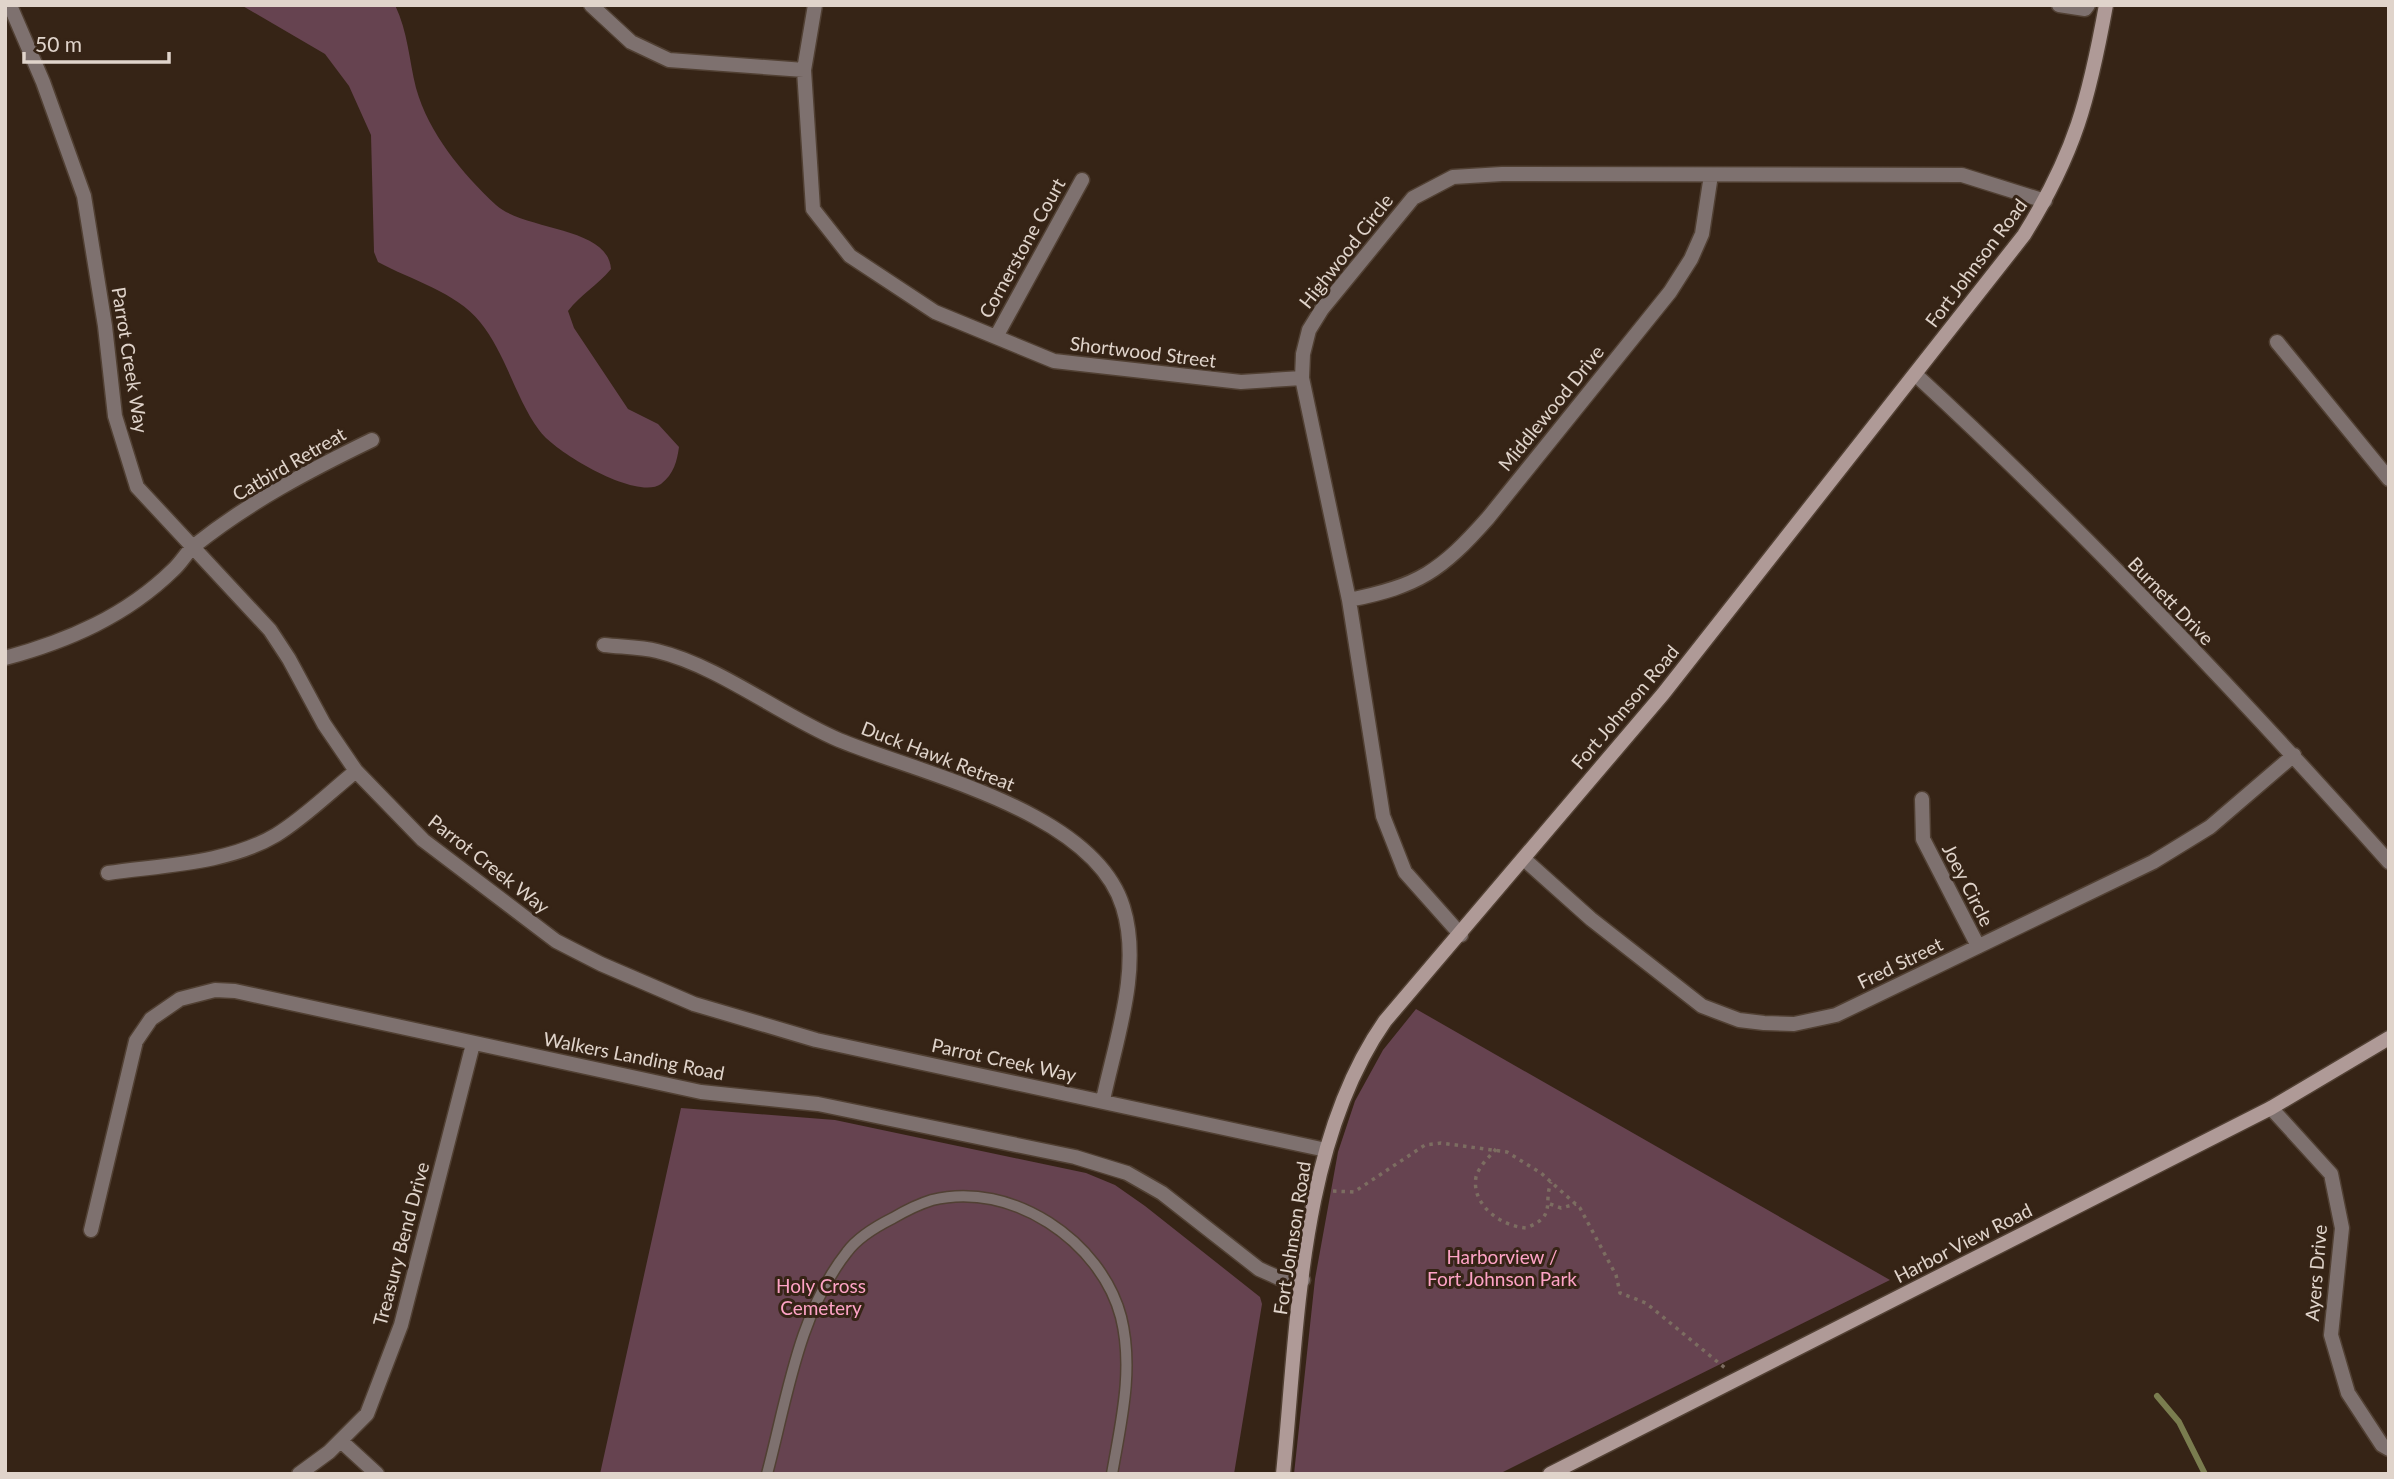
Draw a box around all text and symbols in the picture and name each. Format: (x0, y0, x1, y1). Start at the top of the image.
scale bar (24, 21, 170, 65)
text: 50 m (35, 31, 82, 56)
street label: Cornerstone Court (974, 174, 1070, 322)
street label: Highwood Circle (1294, 189, 1397, 312)
street label: Fort Johnson Road (1920, 194, 2031, 332)
street label: Parrot Creek Way (108, 285, 153, 435)
street label: Shortwood Street (1069, 331, 1218, 372)
street label: Middlewood Drive (1493, 340, 1608, 475)
street label: Catbird Retreat (228, 422, 350, 505)
street label: Burnett Drive (2124, 552, 2219, 649)
street label: Fort Johnson Road (1566, 640, 1683, 773)
street label: Duck Hawk Retreat (858, 716, 1018, 795)
street label: Parrot Creek Way (424, 809, 555, 918)
street label: Joey Circle (1938, 840, 1999, 930)
street label: Fred Street (1853, 932, 1946, 993)
street label: Walkers Landing Road (542, 1027, 727, 1084)
street label: Parrot Creek Way (930, 1033, 1079, 1086)
street label: Treasury Bend Drive (368, 1159, 433, 1328)
street label: Fort Johnson Road (1268, 1160, 1315, 1316)
street label: Harbor View Road (1890, 1198, 2036, 1287)
street label: Ayers Drive (2300, 1224, 2331, 1322)
park label: Harborview / Fort Johnson Park (1427, 1245, 1577, 1290)
park label: Holy Cross Cemetery (776, 1274, 866, 1319)

